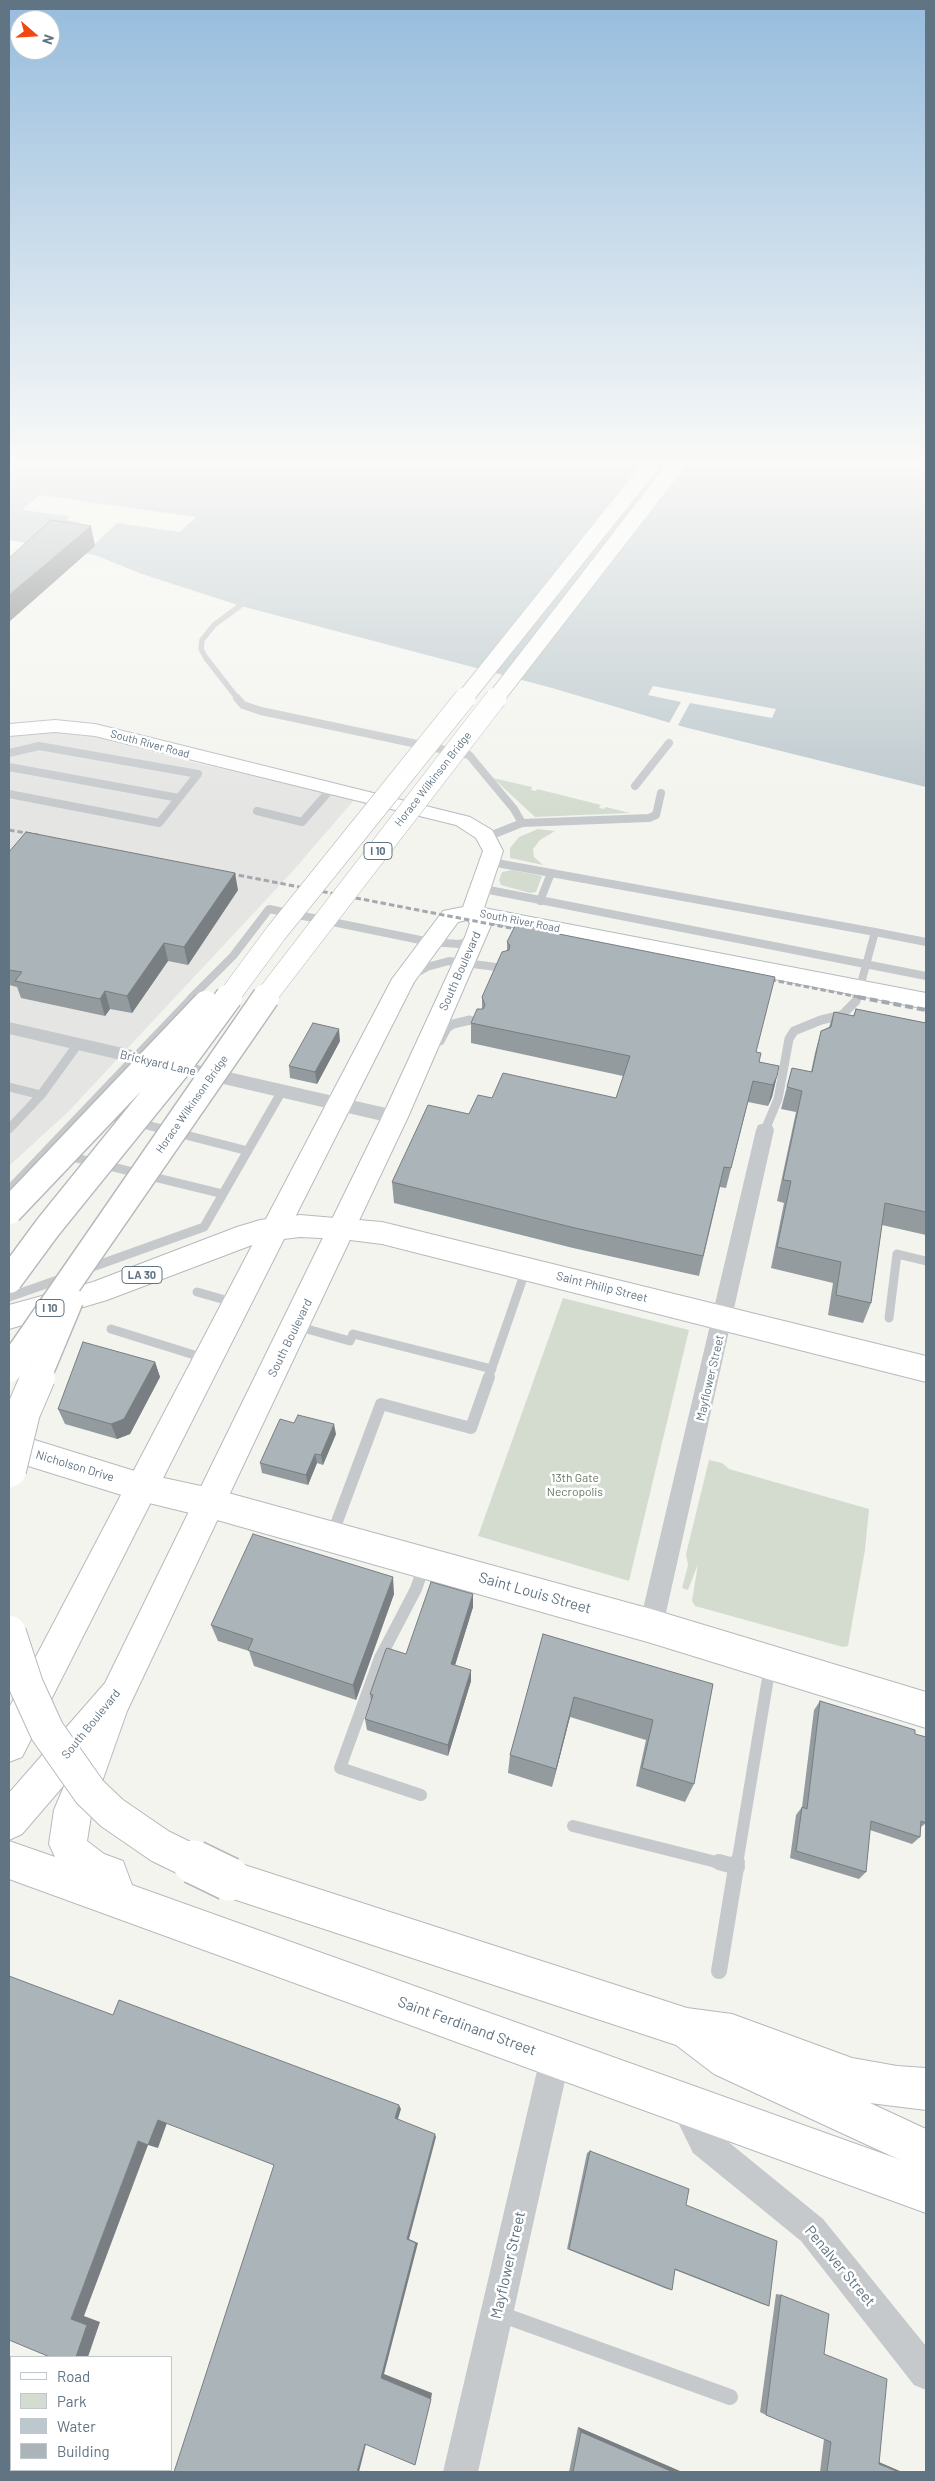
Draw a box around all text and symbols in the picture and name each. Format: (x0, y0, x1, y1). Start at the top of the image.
north arrow (10, 10, 60, 60)
text: N (39, 33, 58, 47)
street label: South River Road (109, 727, 191, 761)
street label: Horace Wilkinson Bridge (392, 729, 474, 829)
road number: I 10 (364, 842, 392, 859)
street label: South River Road (479, 907, 561, 935)
street label: South Boulevard (436, 929, 484, 1013)
street label: Brickyard Lane (119, 1047, 197, 1079)
street label: Horace Wilkinson Bridge (153, 1052, 231, 1156)
road number: LA 30 (122, 1266, 162, 1284)
street label: Saint Philip Street (555, 1269, 649, 1305)
street label: South Boulevard (265, 1297, 315, 1379)
road number: I 10 (36, 1300, 64, 1316)
street label: Mayflower Street (693, 1334, 727, 1422)
street label: Nicholson Drive (34, 1447, 116, 1485)
park label: 13th Gate Necropolis (547, 1471, 603, 1499)
street label: Saint Louis Street (477, 1568, 593, 1618)
street label: South Boulevard (59, 1686, 123, 1762)
street label: Saint Ferdinand Street (395, 1993, 539, 2059)
street label: Mayflower Street (487, 2209, 529, 2321)
street label: Penalver Street (801, 2222, 879, 2310)
legend (10, 2356, 172, 2471)
text: Road (57, 2367, 90, 2385)
text: Park (57, 2392, 86, 2410)
text: Water (57, 2417, 96, 2435)
text: Building (57, 2442, 110, 2460)

